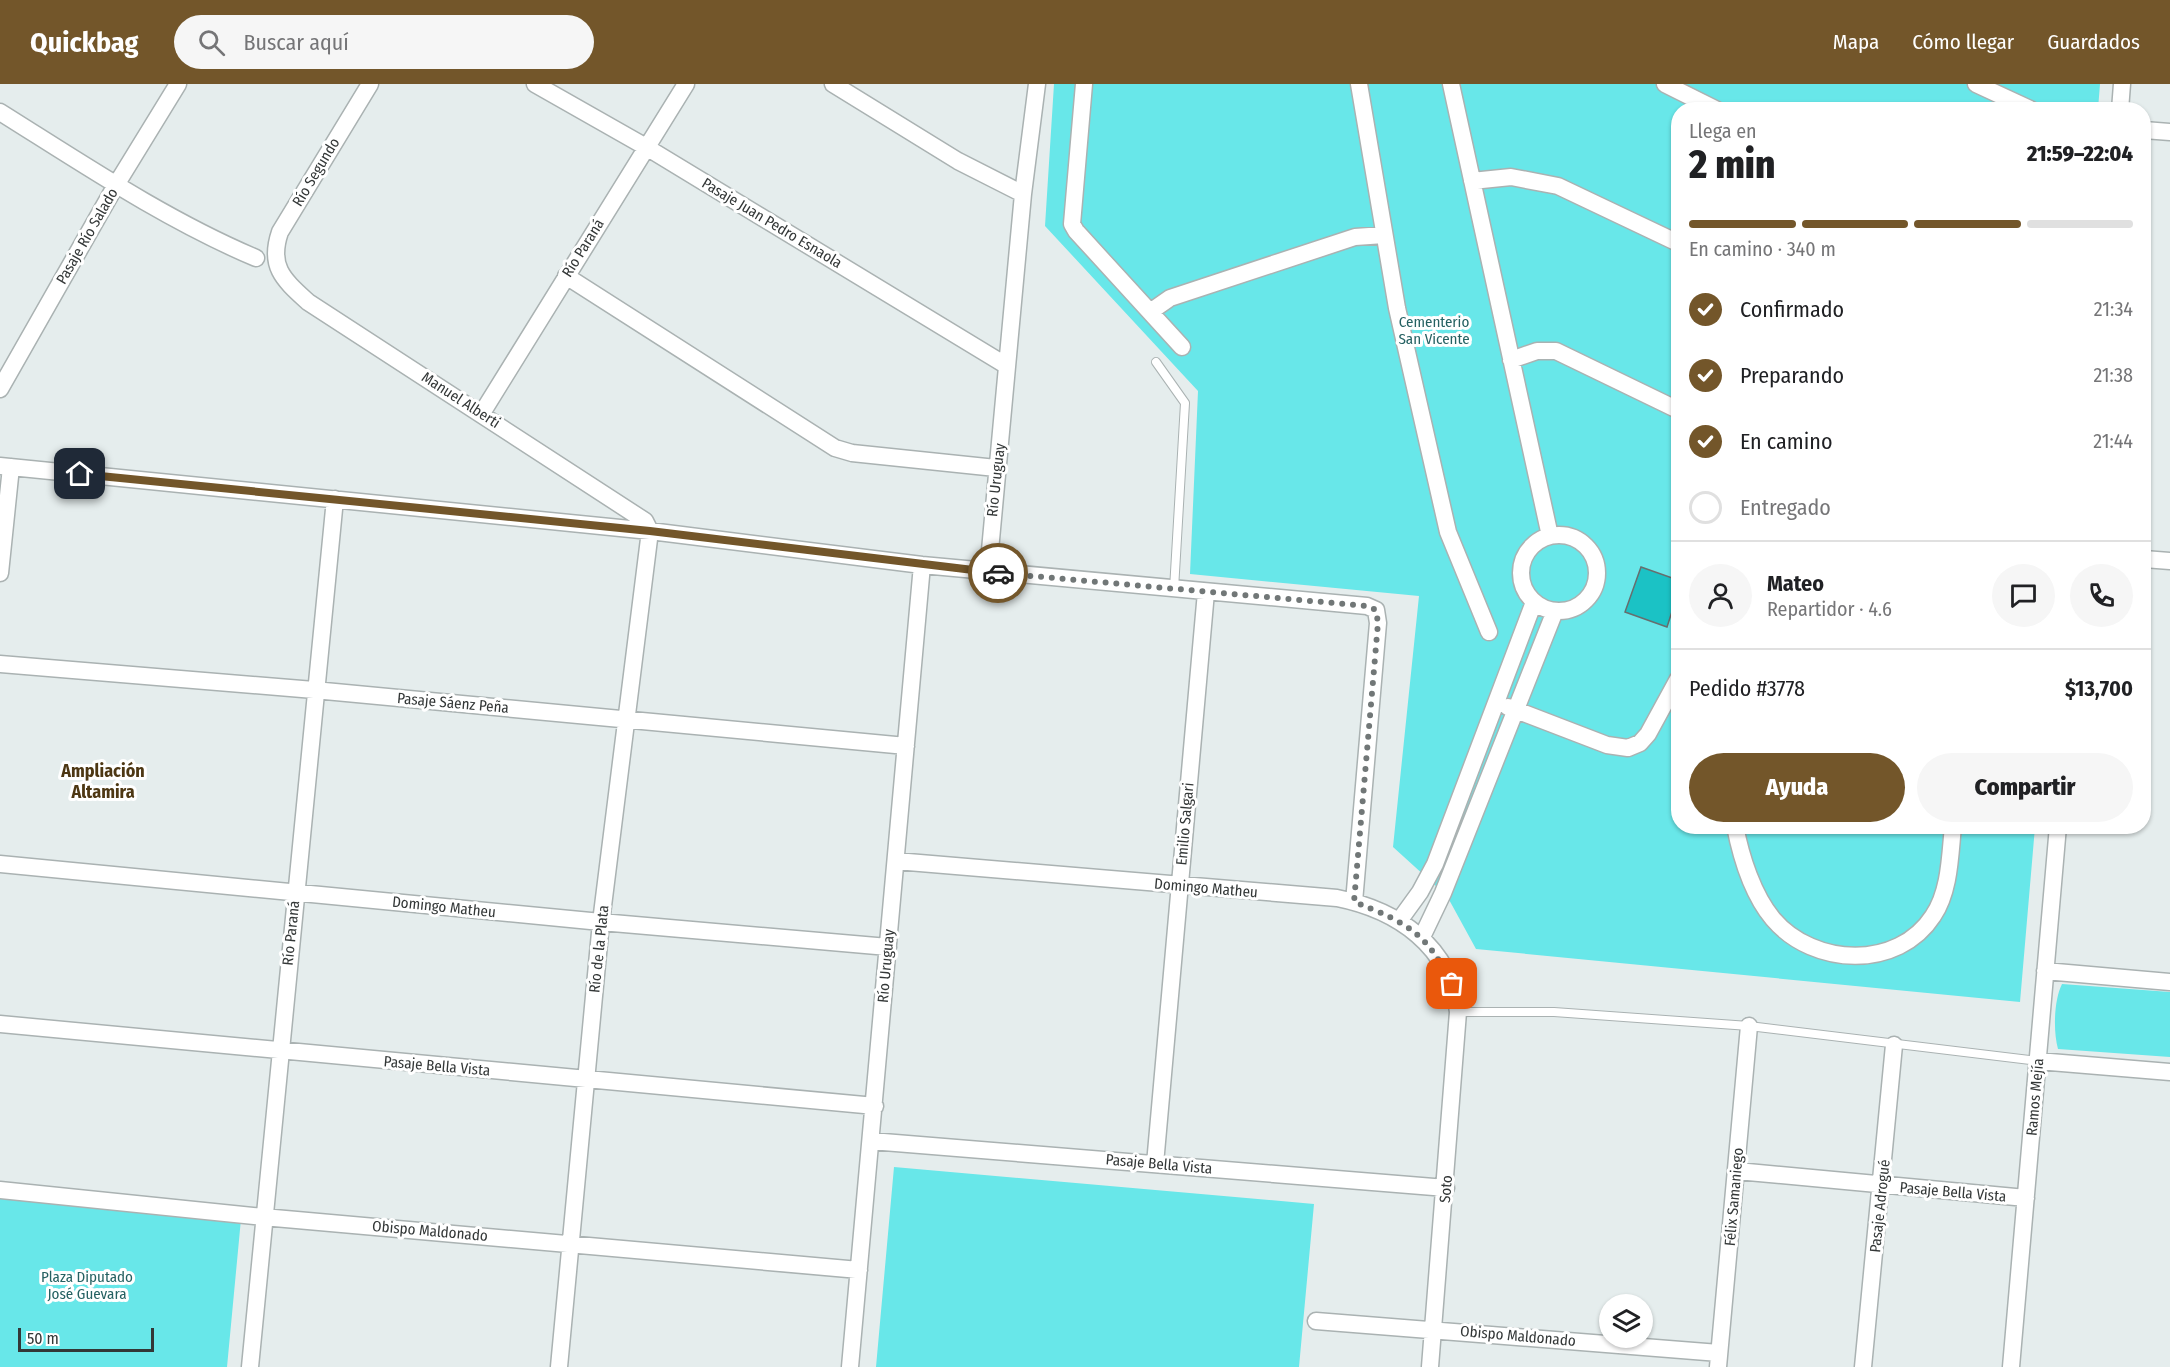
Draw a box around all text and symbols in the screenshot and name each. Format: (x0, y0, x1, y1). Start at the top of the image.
search box (174, 15, 594, 69)
text: Quickbag (30, 26, 138, 59)
icon: search (195, 26, 228, 59)
text: Buscar aquí (243, 29, 349, 56)
text: Mapa (1833, 29, 1879, 55)
text: Cómo llegar (1912, 29, 2014, 55)
text: Guardados (2047, 29, 2140, 55)
text: Llega en (1689, 119, 1757, 143)
street label: Río Segundo (289, 134, 344, 210)
text: 21:59–22:04 (2027, 140, 2133, 167)
text: 2 min (1689, 142, 1775, 188)
street label: Pasaje Juan Pedro Esnaola (699, 174, 845, 272)
street label: Pasaje Río Salado (52, 185, 122, 287)
street label: Río Paraná (558, 216, 608, 280)
text: En camino · 340 m (1689, 237, 1836, 261)
icon: check (1689, 293, 1722, 326)
text: Confirmado (1740, 296, 1844, 323)
text: 21:34 (2094, 297, 2133, 321)
park label: Cementerio San Vicente (1398, 313, 1470, 348)
icon: check (1689, 359, 1722, 392)
text: Preparando (1740, 362, 1844, 389)
text: 21:38 (2093, 363, 2133, 387)
street label: Manuel Alberti (418, 368, 504, 432)
icon: check (1689, 425, 1722, 458)
text: En camino (1740, 428, 1832, 455)
text: 21:44 (2093, 429, 2133, 453)
street label: Río Uruguay (983, 442, 1009, 518)
pin (54, 448, 105, 499)
icon: home (63, 457, 96, 490)
text: Entregado (1740, 494, 1831, 521)
courier (968, 543, 1028, 603)
icon: car (982, 557, 1015, 590)
button: person (1689, 564, 1752, 627)
button: chat (1992, 564, 2055, 627)
button: phone (2070, 564, 2133, 627)
text: Mateo (1767, 570, 1824, 597)
text: Repartidor · 4.6 (1767, 597, 1892, 621)
text: Pedido #3778 (1689, 675, 1805, 702)
text: $13,700 (2065, 675, 2133, 702)
street label: Pasaje Sáenz Peña (396, 689, 510, 717)
button: Ayuda (1689, 753, 1905, 822)
button: Compartir (1917, 753, 2133, 822)
district label: Ampliación Altamira (60, 760, 145, 803)
street label: Emilio Salgari (1172, 782, 1198, 866)
street label: Domingo Matheu (1153, 874, 1259, 902)
street label: Domingo Matheu (391, 893, 497, 921)
street label: Río Paraná (279, 900, 303, 966)
street label: Río de la Plata (585, 904, 613, 994)
street label: Río Uruguay (874, 928, 898, 1004)
pin (1426, 958, 1477, 1009)
icon: bag (1435, 967, 1468, 1000)
street label: Pasaje Bella Vista (383, 1052, 491, 1080)
street label: Ramos Mejía (2023, 1057, 2047, 1137)
street label: Félix Samaniego (1721, 1147, 1747, 1247)
street label: Pasaje Bella Vista (1105, 1150, 1213, 1178)
street label: Pasaje Adrogué (1866, 1159, 1894, 1253)
street label: Soto (1436, 1174, 1456, 1204)
street label: Pasaje Bella Vista (1899, 1178, 2007, 1206)
street label: Obispo Maldonado (372, 1217, 489, 1245)
park label: Plaza Diputado José Guevara (41, 1268, 133, 1303)
map controls (1599, 1294, 1653, 1348)
button: layers (1599, 1294, 1653, 1348)
street label: Obispo Maldonado (1460, 1322, 1577, 1350)
scale bar (18, 1325, 154, 1352)
text: 50 m (27, 1329, 59, 1348)

